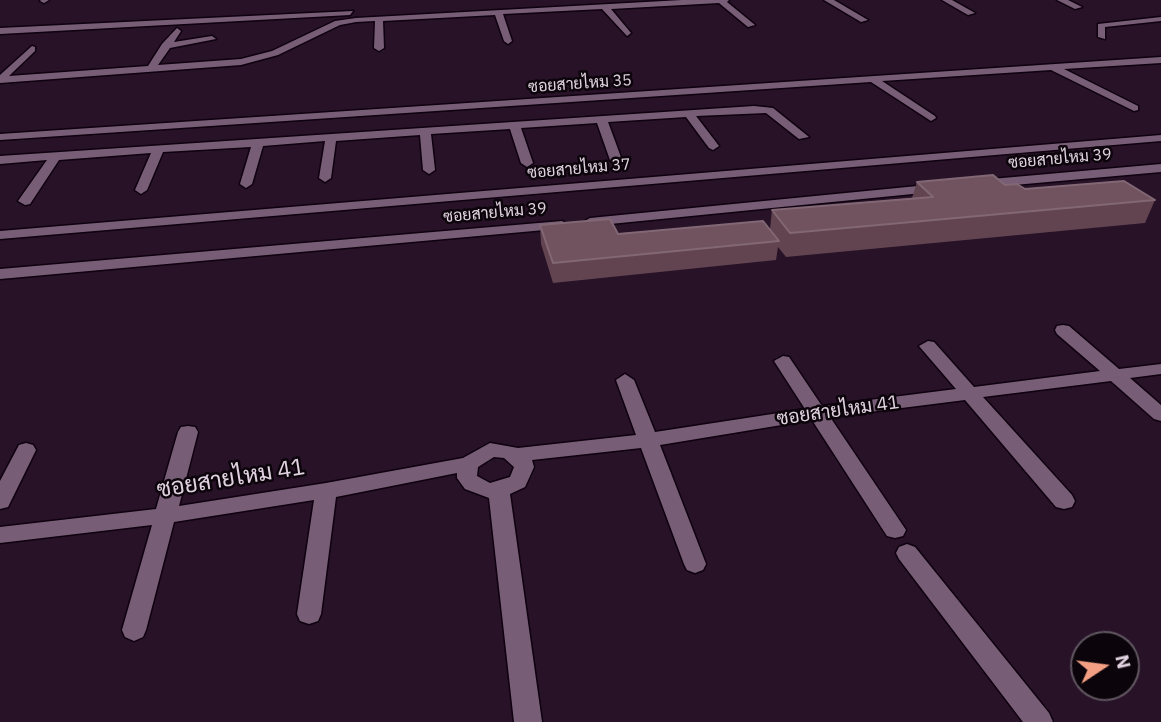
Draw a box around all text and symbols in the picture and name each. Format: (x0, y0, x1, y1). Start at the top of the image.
street label: ซอยสายไหม 35 (528, 71, 632, 97)
street label: ซอยสายไหม 39 (1007, 145, 1113, 173)
street label: ซอยสายไหม 37 (526, 155, 632, 183)
street label: ซอยสายไหม 39 (442, 199, 548, 227)
street label: ซอยสายไหม 41 (775, 391, 901, 431)
street label: ซอยสายไหม 41 (155, 454, 307, 504)
north arrow (1070, 631, 1140, 701)
text: N (1110, 652, 1137, 671)

